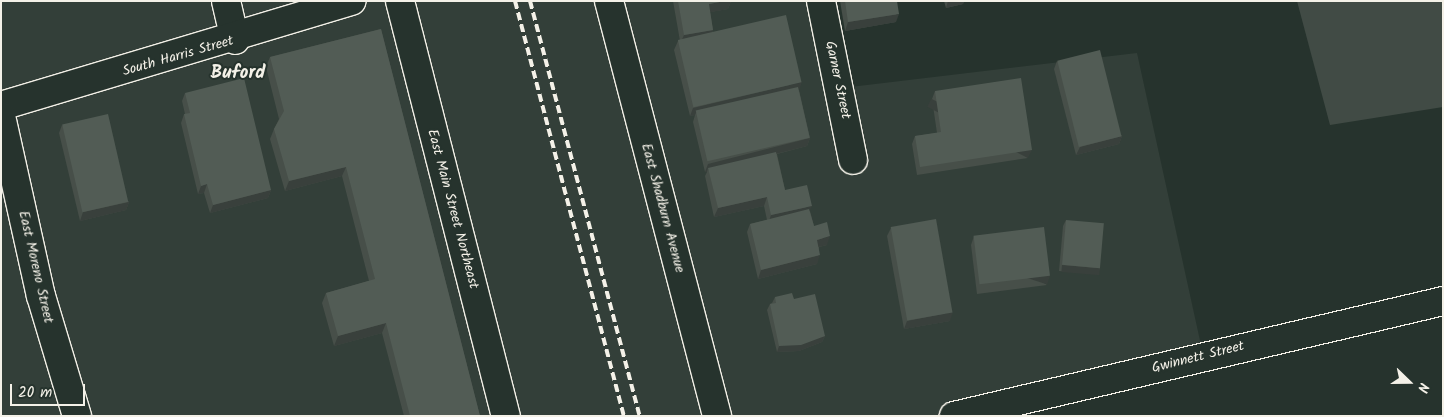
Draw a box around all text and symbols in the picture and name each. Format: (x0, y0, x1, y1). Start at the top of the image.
street label: South Harris Street (121, 32, 235, 80)
street label: Garner Street (822, 39, 854, 121)
district label: Buford (210, 63, 266, 85)
street label: East Main Street Northeast (424, 127, 482, 291)
street label: East Shadburn Avenue (638, 141, 688, 275)
street label: East Moreno Street (15, 209, 57, 325)
street label: Gwinnett Street (1150, 337, 1246, 377)
north arrow (1384, 357, 1434, 407)
scale bar (12, 374, 88, 406)
text: N (1411, 379, 1435, 396)
text: 20 m (18, 381, 52, 405)

